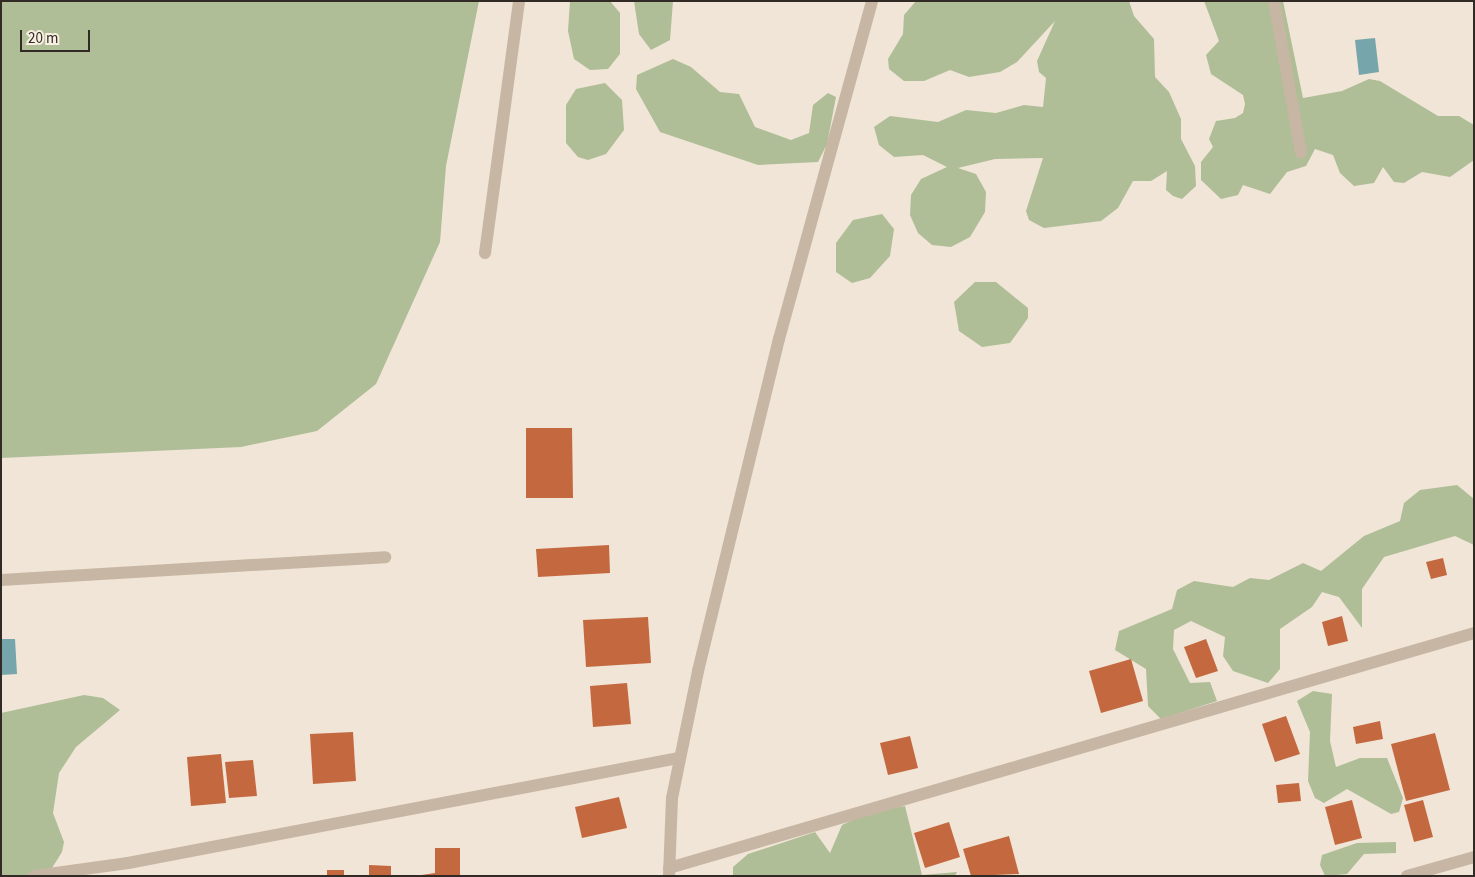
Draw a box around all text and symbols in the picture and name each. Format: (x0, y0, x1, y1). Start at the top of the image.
scale bar (22, 20, 92, 52)
text: 20 m (28, 28, 58, 49)

